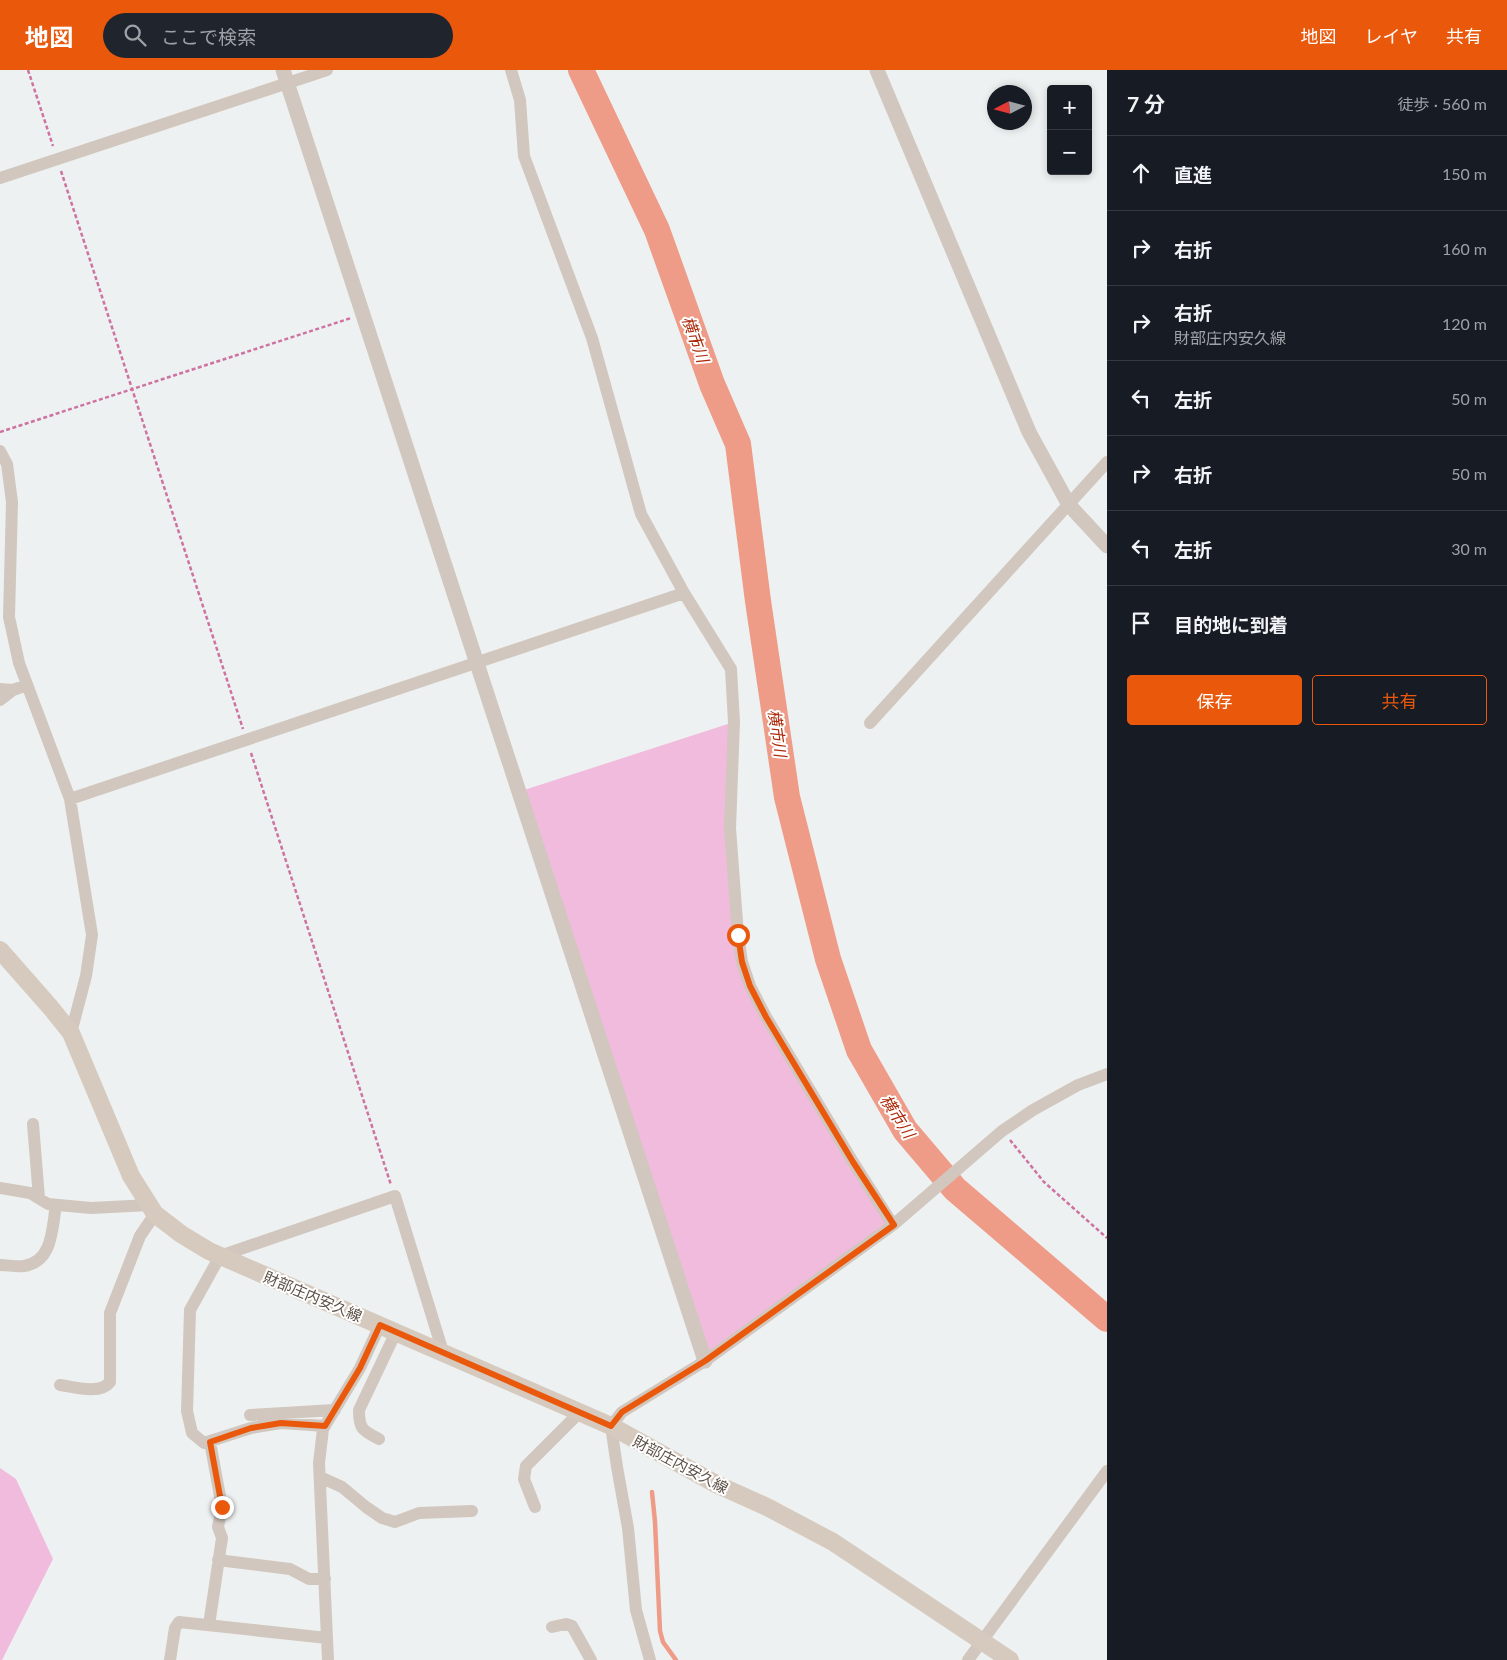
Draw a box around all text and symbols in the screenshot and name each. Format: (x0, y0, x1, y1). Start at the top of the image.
search box (103, 13, 453, 58)
icon: search (121, 21, 149, 49)
text: 地図 (25, 22, 73, 51)
text: ここで検索 (161, 25, 256, 48)
text: 地図 (1301, 25, 1337, 47)
text: レイヤ (1365, 25, 1418, 47)
text: 共有 (1446, 25, 1482, 47)
north arrow (987, 85, 1032, 130)
map controls (1047, 85, 1092, 175)
button: + (1047, 85, 1092, 130)
text: 7 分 (1127, 91, 1165, 116)
text: 徒歩 · 560 m (1398, 94, 1487, 113)
button: − (1047, 130, 1092, 175)
icon: ahead (1127, 159, 1155, 187)
text: 直進 (1174, 163, 1212, 186)
text: 150 m (1442, 164, 1487, 183)
icon: right (1127, 234, 1155, 262)
text: 右折 (1174, 238, 1212, 261)
text: 160 m (1442, 239, 1487, 258)
text: 右折 (1174, 301, 1212, 324)
icon: right (1127, 309, 1155, 337)
water label: 横市川 (679, 313, 714, 367)
text: 120 m (1442, 314, 1487, 333)
text: 財部庄内安久線 (1174, 328, 1286, 347)
icon: left (1127, 384, 1155, 412)
text: 左折 (1174, 388, 1212, 411)
text: 50 m (1451, 389, 1487, 408)
icon: right (1127, 459, 1155, 487)
text: 右折 (1174, 463, 1212, 486)
text: 50 m (1451, 464, 1487, 483)
icon: left (1127, 534, 1155, 562)
text: 左折 (1174, 538, 1212, 561)
text: 30 m (1451, 539, 1487, 558)
icon: arrive (1127, 609, 1155, 637)
text: 目的地に到着 (1174, 613, 1288, 636)
button: 保存 (1127, 675, 1302, 725)
button: 共有 (1312, 675, 1487, 725)
water label: 横市川 (765, 708, 791, 760)
route start (727, 924, 750, 947)
water label: 横市川 (877, 1091, 920, 1143)
street label: 財部庄内安久線 (261, 1267, 365, 1325)
street label: 財部庄内安久線 (630, 1431, 732, 1497)
route end (211, 1496, 234, 1519)

